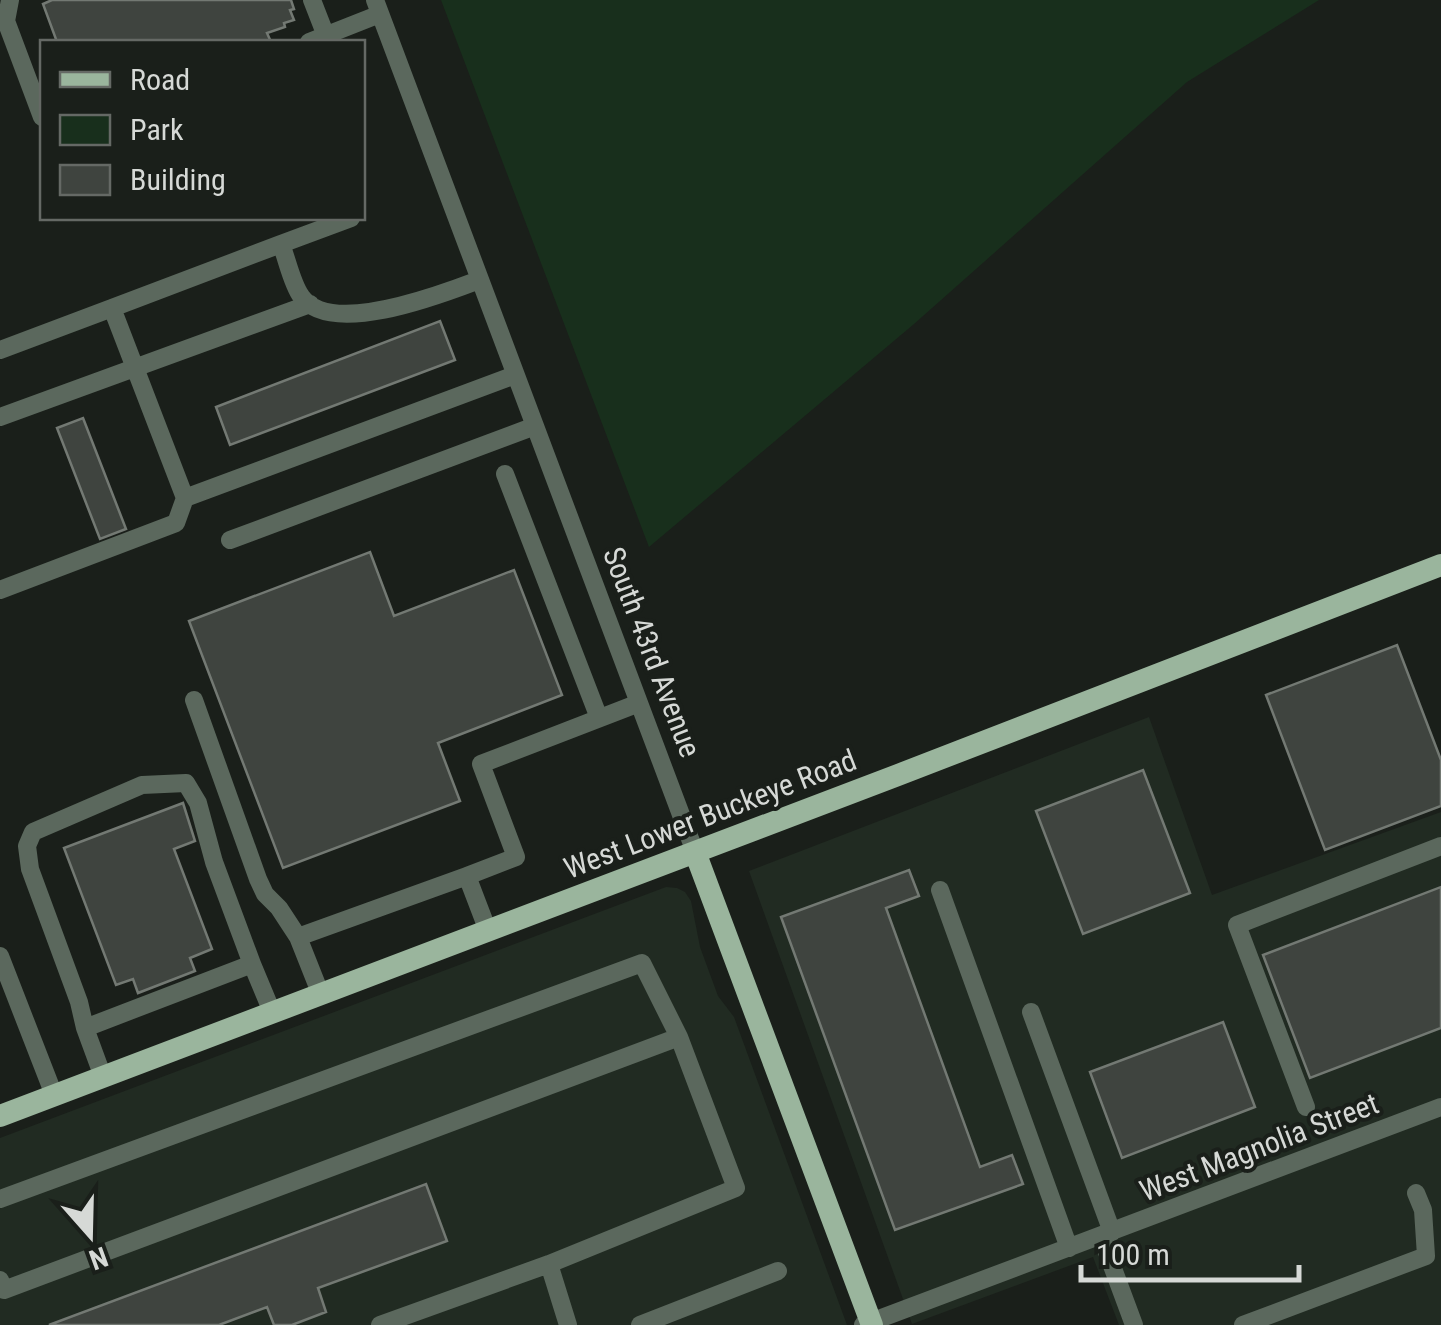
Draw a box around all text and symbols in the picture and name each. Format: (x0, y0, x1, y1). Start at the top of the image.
legend (40, 40, 365, 220)
text: Road (130, 62, 190, 97)
text: Park (130, 112, 184, 147)
text: Building (130, 162, 226, 197)
street label: South 43rd Avenue (596, 542, 708, 762)
street label: West Lower Buckeye Road (559, 742, 861, 886)
street label: West Magnolia Street (1135, 1085, 1383, 1209)
north arrow (40, 1185, 140, 1285)
scale bar (1081, 1220, 1298, 1282)
text: 100 m (1096, 1237, 1170, 1272)
text: N (85, 1240, 112, 1276)

